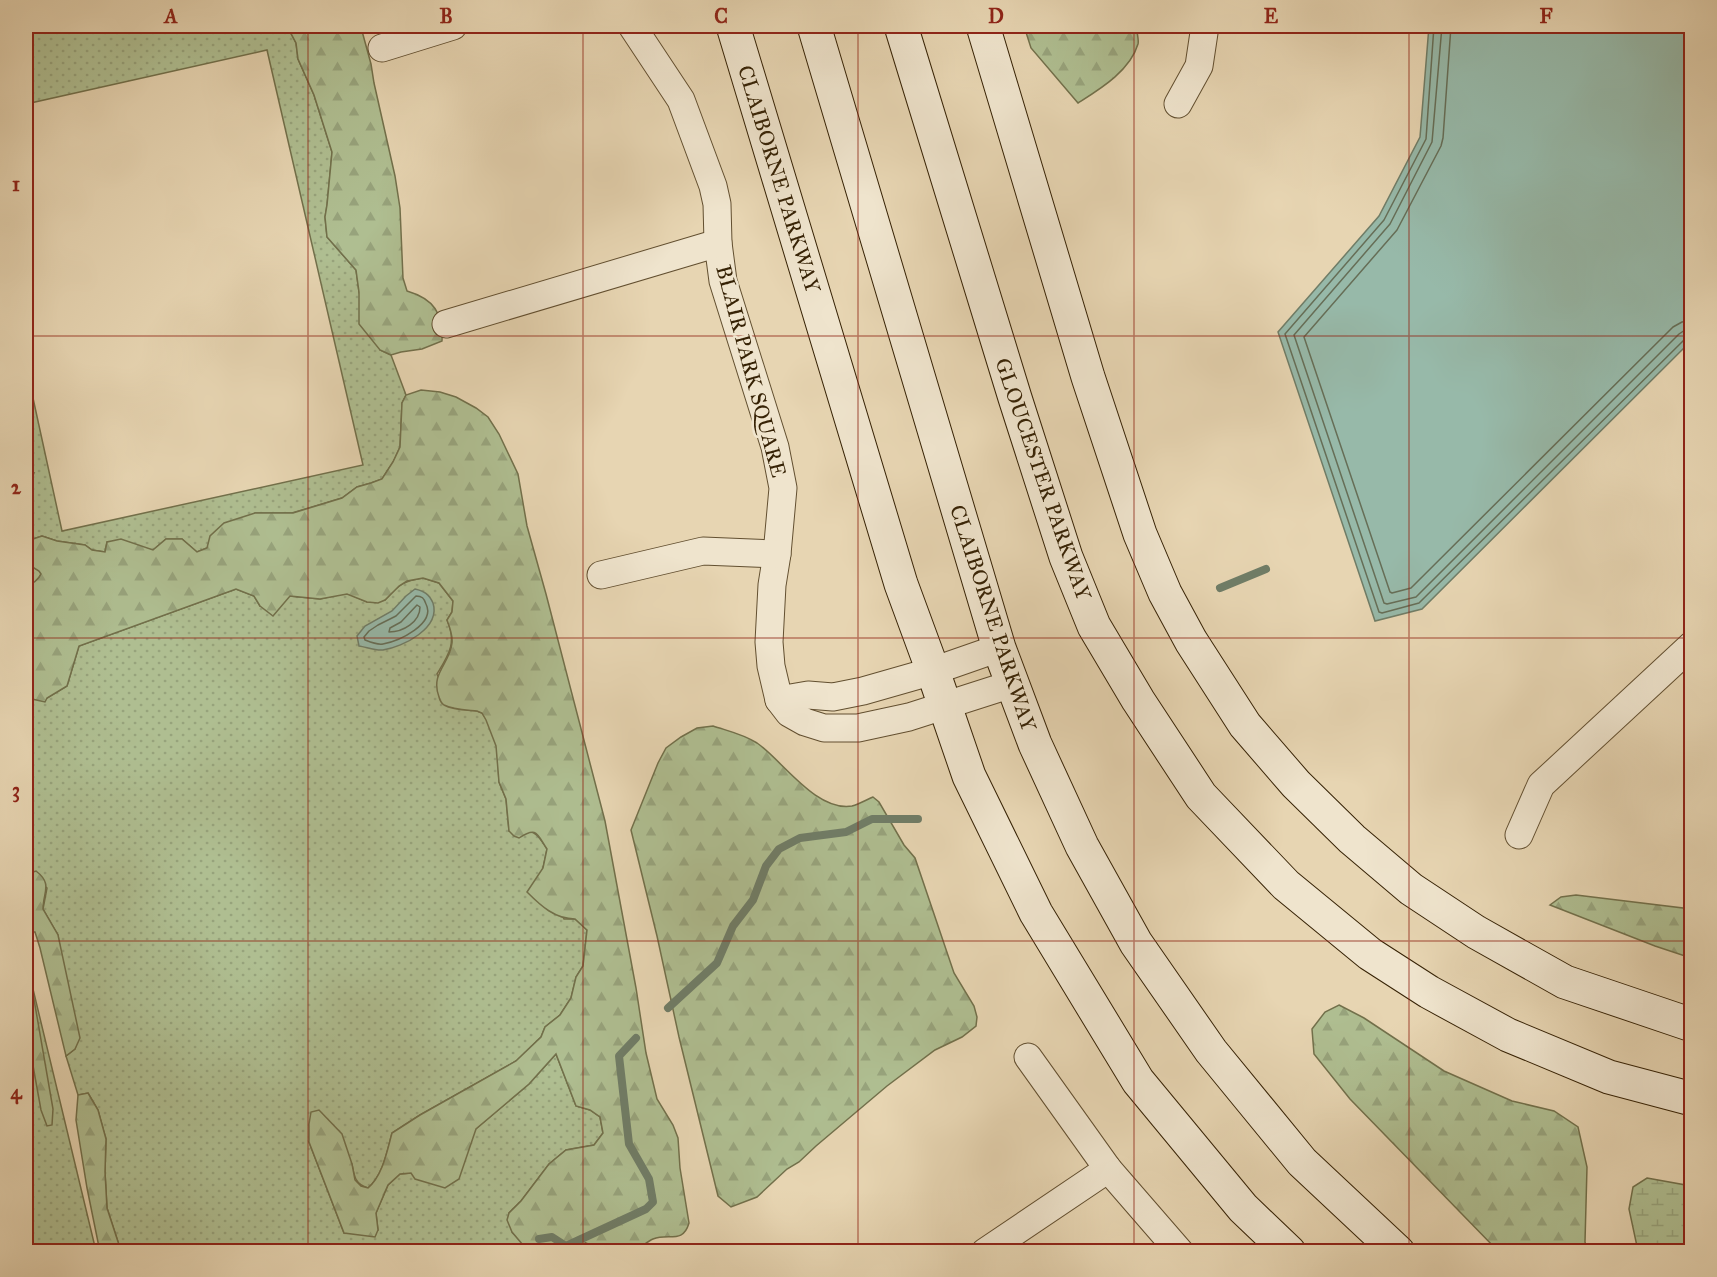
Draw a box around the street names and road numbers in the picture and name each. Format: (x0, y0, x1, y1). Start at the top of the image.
street label: CLAIBORNE PARKWAY (732, 62, 826, 296)
street label: BLAIR PARK SQUARE (710, 262, 792, 480)
street label: GLOUCESTER PARKWAY (989, 355, 1097, 604)
street label: CLAIBORNE PARKWAY (944, 502, 1042, 735)

